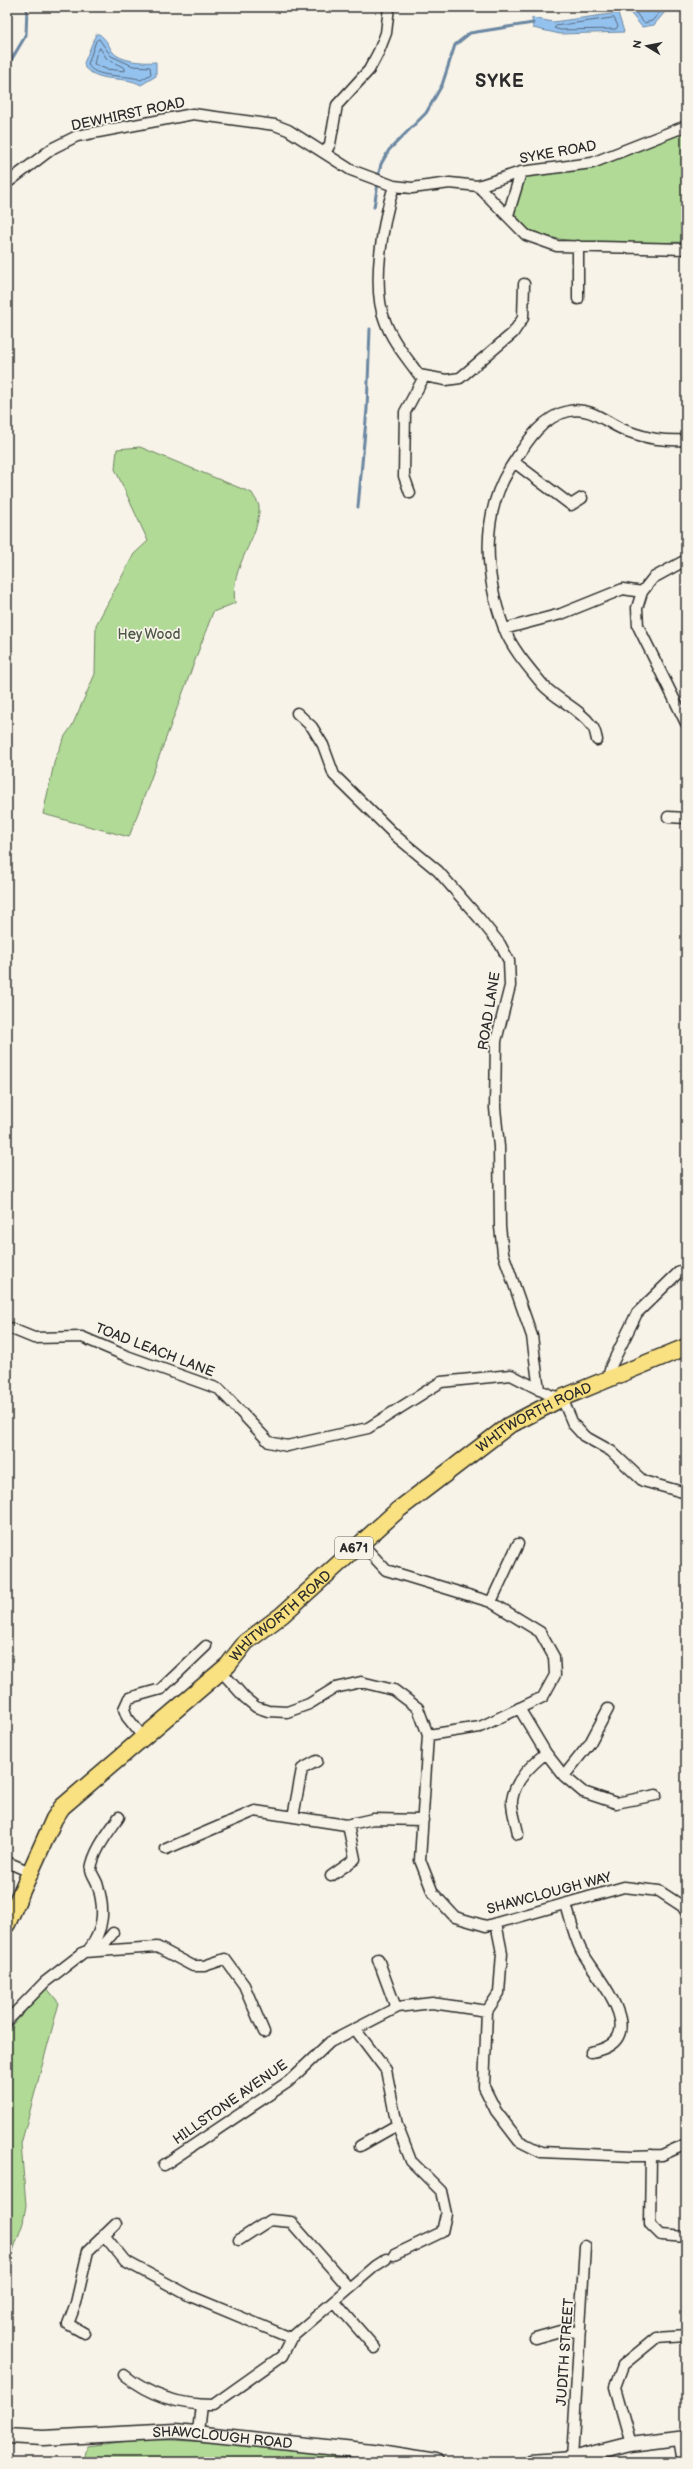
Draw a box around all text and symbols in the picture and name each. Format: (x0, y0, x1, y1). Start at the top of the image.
north arrow (627, 26, 667, 66)
text: N (631, 39, 645, 50)
district label: SYKE (475, 71, 525, 92)
street label: DEWHIRST ROAD (69, 94, 187, 134)
street label: SYKE ROAD (518, 137, 598, 167)
park label: Hey Wood (118, 626, 180, 643)
street label: ROAD LANE (474, 971, 504, 1051)
street label: TOAD LEACH LANE (93, 1319, 217, 1381)
street label: WHITWORTH ROAD (473, 1378, 594, 1456)
road number: A671 (335, 1537, 373, 1559)
street label: WHITWORTH ROAD (226, 1566, 334, 1665)
street label: SHAWCLOUGH WAY (485, 1868, 614, 1918)
street label: HILLSTONE AVENUE (169, 2056, 291, 2148)
street label: JUDITH STREET (553, 2297, 577, 2406)
street label: SHAWCLOUGH ROAD (152, 2422, 293, 2452)

